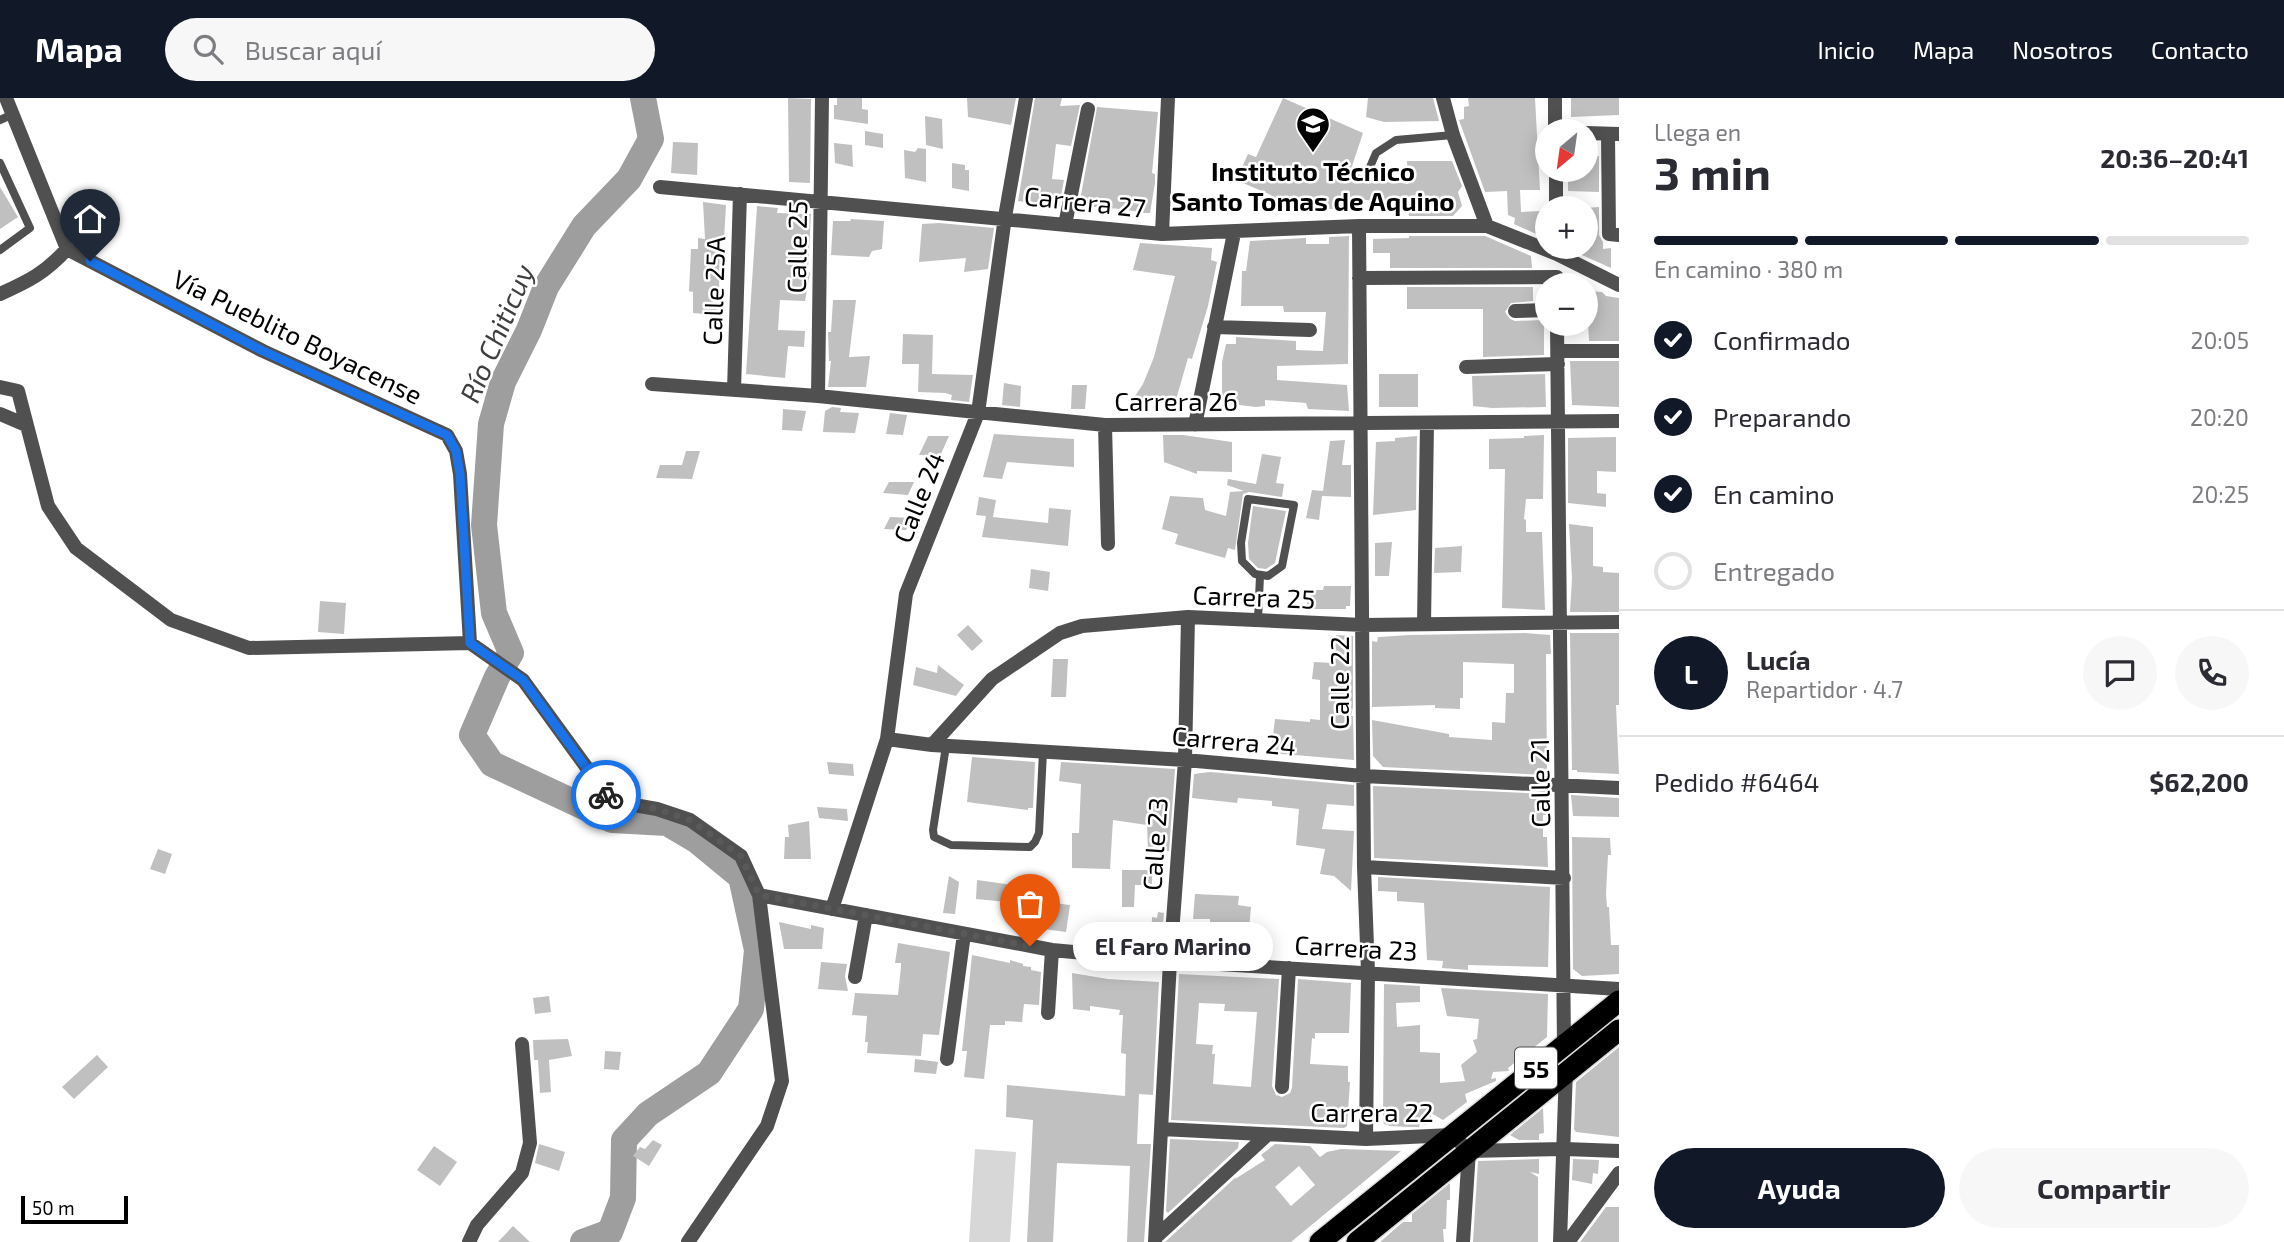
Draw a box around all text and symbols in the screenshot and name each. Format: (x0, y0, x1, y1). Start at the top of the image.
search box (165, 18, 655, 81)
text: Mapa (35, 29, 123, 69)
icon: search (189, 30, 227, 68)
text: Buscar aquí (245, 34, 382, 65)
text: Inicio (1817, 35, 1875, 64)
text: Mapa (1913, 35, 1974, 64)
text: Nosotros (2012, 35, 2113, 64)
text: Contacto (2151, 35, 2249, 64)
school or university icon: Instituto Técnico Santo Tomas de Aquino (1294, 105, 1332, 154)
text: Llega en (1654, 118, 1741, 146)
north arrow (1535, 119, 1598, 182)
map controls (1535, 119, 1598, 336)
text: 20:36–20:41 (2100, 142, 2249, 173)
text: 3 min (1654, 144, 1771, 199)
place label: Instituto Técnico Santo Tomas de Aquino (1171, 155, 1455, 216)
street label: Carrera 27 (1023, 179, 1147, 223)
pin (60, 189, 120, 261)
button: + (1535, 196, 1598, 259)
icon: home (71, 200, 109, 238)
street label: Calle 25 (780, 200, 812, 294)
street label: Calle 25A (696, 236, 730, 346)
text: En camino · 380 m (1654, 255, 1843, 283)
water label: Río Chiticuy (452, 259, 540, 407)
street label: Vía Pueblito Boyacense (168, 262, 428, 410)
button: − (1535, 273, 1598, 336)
icon: check (1654, 321, 1692, 359)
text: Confirmado (1713, 324, 1851, 355)
text: 20:05 (2191, 326, 2249, 354)
street label: Carrera 26 (1114, 385, 1238, 416)
icon: check (1654, 398, 1692, 436)
text: Preparando (1713, 401, 1851, 432)
text: 20:20 (2190, 403, 2249, 431)
street label: Calle 24 (886, 447, 950, 547)
icon: check (1654, 475, 1692, 513)
text: En camino (1713, 478, 1835, 509)
text: 20:25 (2192, 480, 2249, 508)
text: Entregado (1713, 555, 1835, 586)
street label: Carrera 25 (1192, 578, 1316, 614)
street label: Calle 22 (1323, 636, 1354, 730)
button: chat (2083, 636, 2157, 710)
button: phone (2175, 636, 2249, 710)
text: Lucía (1746, 644, 1811, 675)
text: L (1684, 658, 1698, 689)
text: Repartidor · 4.7 (1746, 675, 1903, 703)
street label: Carrera 24 (1171, 719, 1297, 761)
street label: Calle 21 (1523, 738, 1555, 828)
courier (571, 760, 641, 830)
text: Pedido #6464 (1654, 766, 1820, 797)
text: $62,200 (2149, 766, 2249, 797)
icon: bike (587, 776, 625, 814)
street label: Calle 23 (1135, 796, 1173, 892)
pin (1000, 874, 1060, 946)
icon: bag (1011, 885, 1049, 923)
callout: El Faro Marino (1072, 922, 1272, 970)
street label: Carrera 23 (1294, 928, 1418, 966)
text: El Faro Marino (1095, 932, 1251, 960)
road number: 55 (1515, 1048, 1557, 1088)
street label: Carrera 22 (1310, 1096, 1434, 1127)
button: Ayuda (1654, 1148, 1945, 1228)
button: Compartir (1959, 1148, 2249, 1228)
scale bar (21, 1193, 128, 1225)
text: 50 m (32, 1196, 75, 1219)

